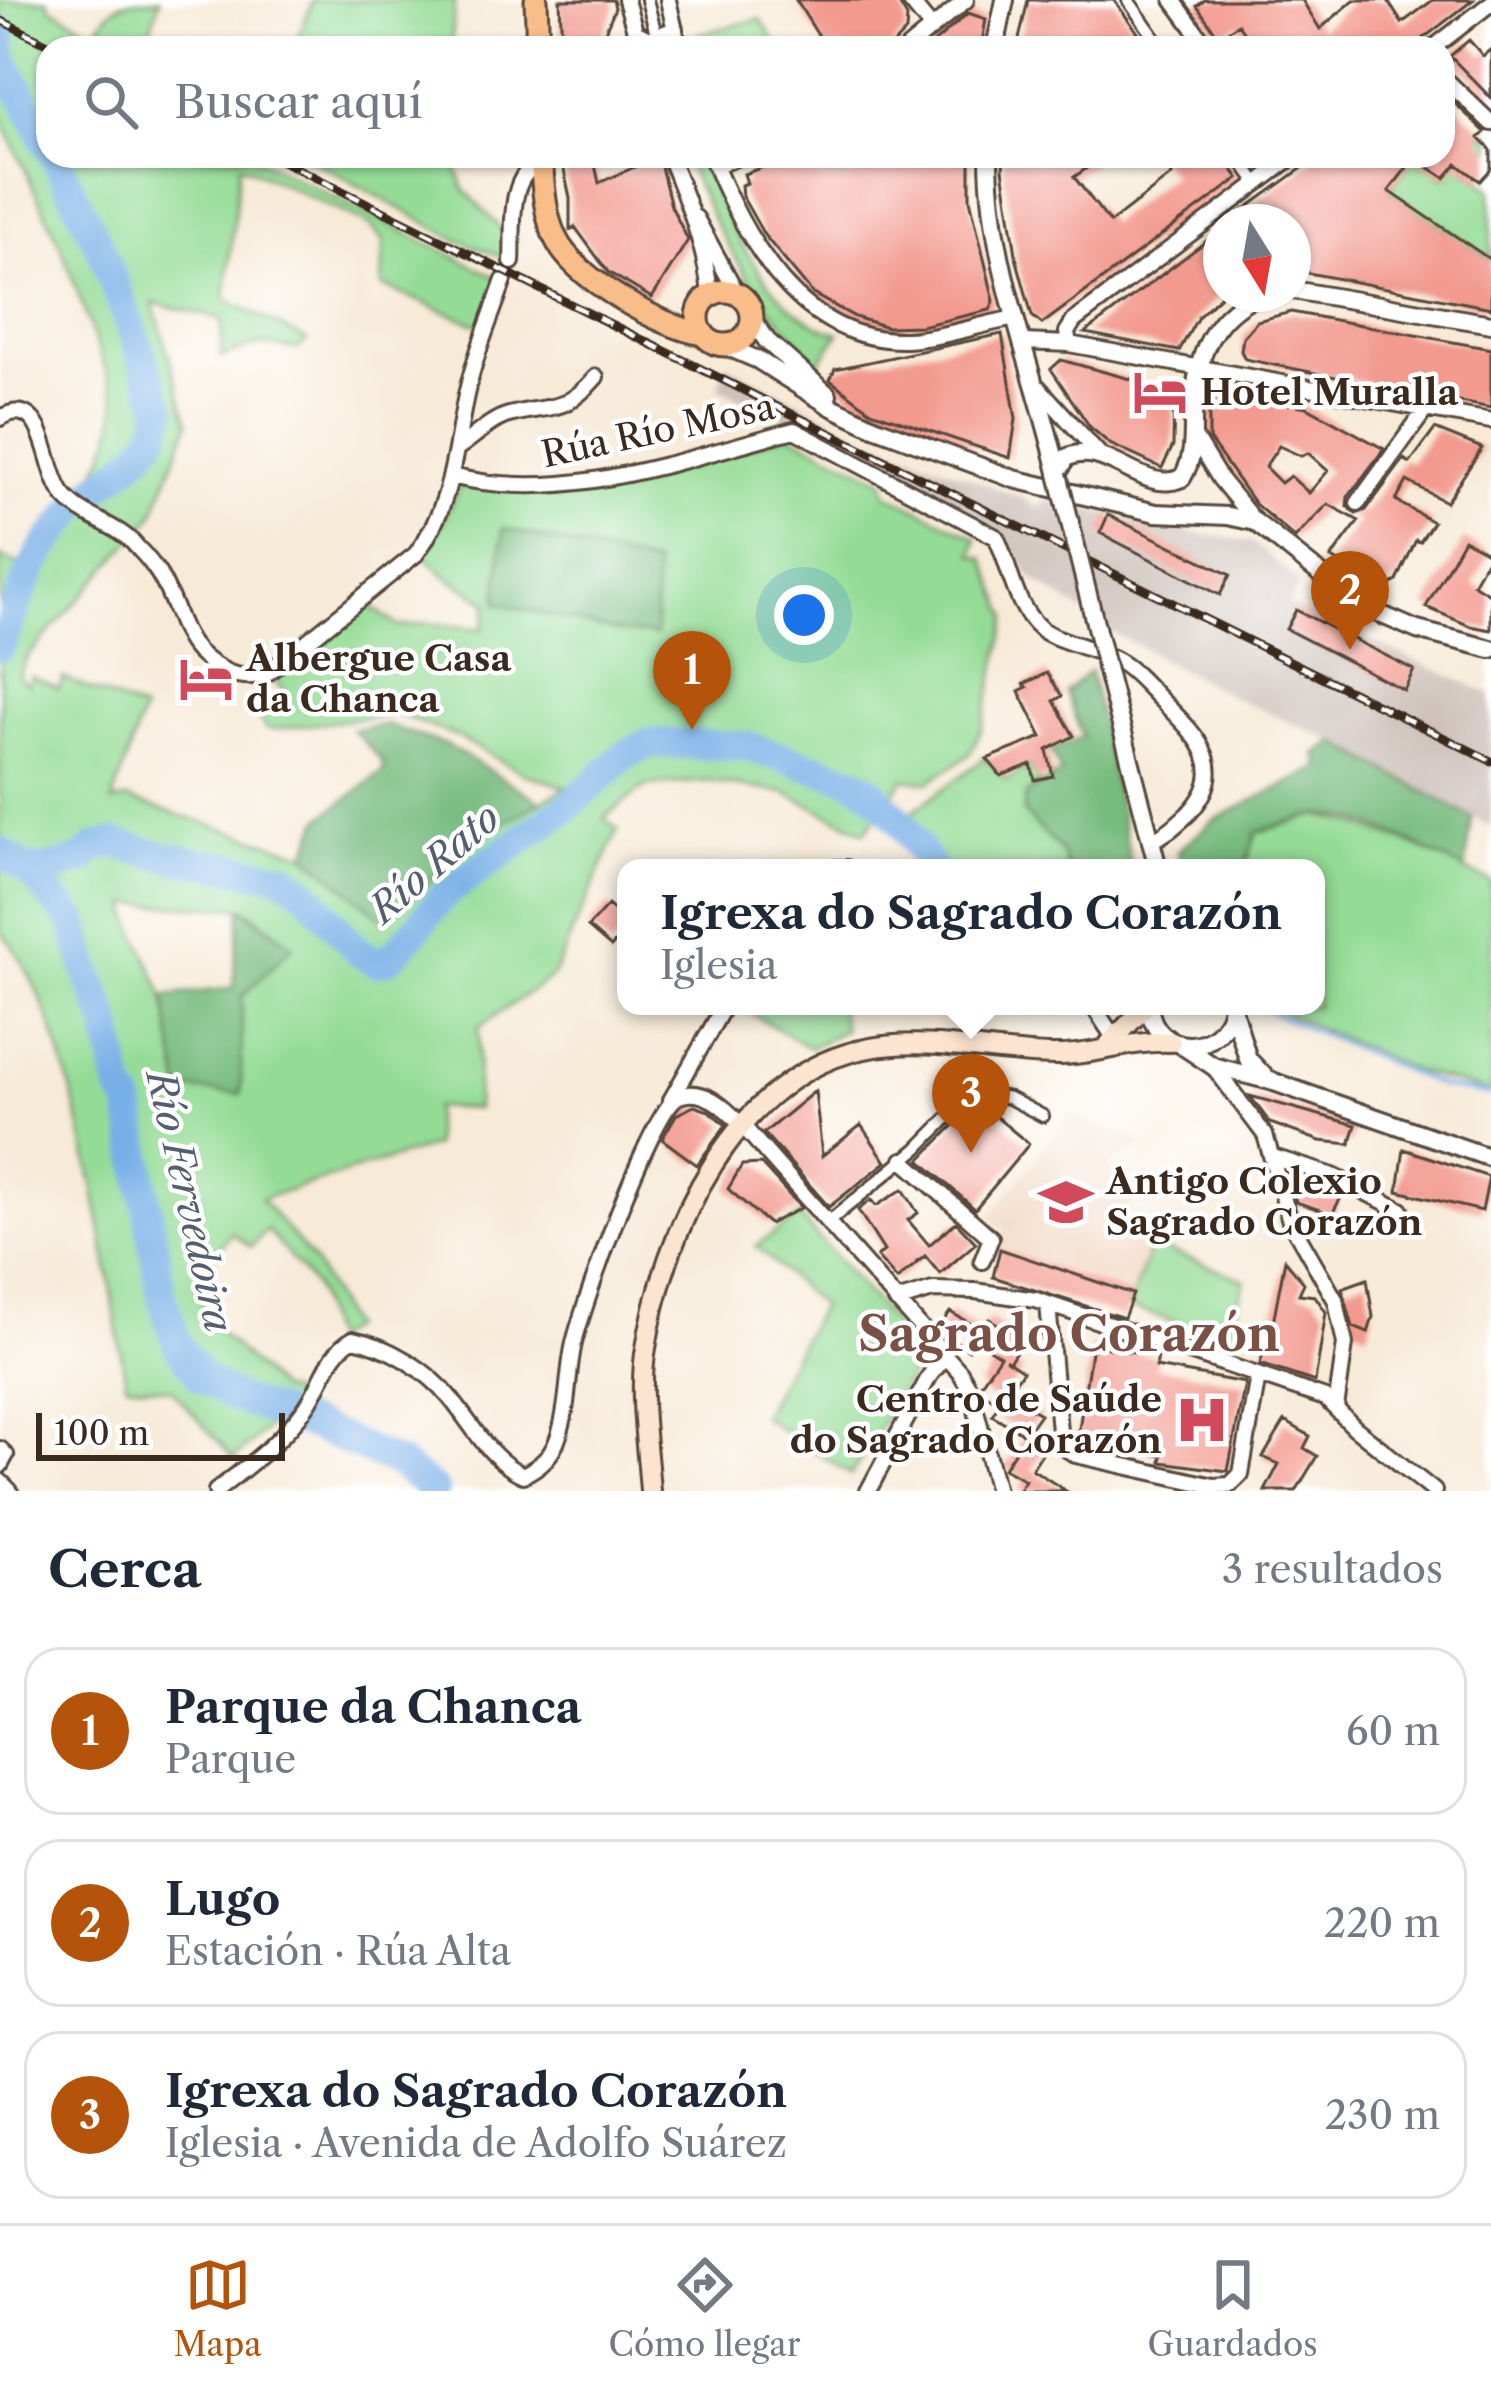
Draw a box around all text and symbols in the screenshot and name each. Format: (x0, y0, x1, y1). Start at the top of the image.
search box (36, 36, 1455, 168)
icon: search (78, 69, 144, 135)
text: Buscar aquí (174, 74, 423, 130)
north arrow (1203, 204, 1311, 312)
hotel icon: Hotel Muralla (1131, 363, 1189, 421)
place label: Hotel Muralla (1200, 370, 1459, 414)
street label: Rúa Río Mosa (537, 384, 779, 476)
pin: 2 (1311, 551, 1389, 650)
your location (774, 585, 834, 645)
pin: 1 (653, 631, 731, 730)
place label: Albergue Casa da Chanca (245, 636, 513, 721)
hotel icon: Albergue Casa da Chanca (177, 650, 235, 708)
water label: Río Rato (357, 793, 509, 935)
popup (617, 859, 1325, 1015)
text: Igrexa do Sagrado Corazón (660, 885, 1282, 941)
text: Iglesia (660, 941, 778, 989)
pin: 3 (932, 1054, 1010, 1153)
water label: Río Fervedoira (136, 1063, 243, 1337)
place label: Antigo Colexio Sagrado Corazón (1105, 1159, 1423, 1244)
school or university icon: Antigo Colexio Sagrado Corazón (1037, 1173, 1095, 1231)
district label: Sagrado Corazón (858, 1304, 1280, 1363)
place label: Centro de Saúde do Sagrado Corazón (790, 1377, 1162, 1462)
hospital icon: Centro de Saúde do Sagrado Corazón (1173, 1391, 1231, 1449)
scale bar (36, 1407, 285, 1460)
text: 100 m (54, 1413, 149, 1454)
text: Cerca (48, 1538, 202, 1600)
text: 3 resultados (1222, 1545, 1443, 1593)
text: Parque da Chanca (165, 1679, 582, 1735)
text: 1 (81, 1707, 99, 1755)
text: 60 m (1346, 1707, 1440, 1755)
text: Parque (165, 1735, 296, 1783)
text: Lugo (165, 1871, 280, 1927)
text: 2 (78, 1899, 102, 1947)
text: 220 m (1324, 1899, 1440, 1947)
text: Estación · Rúa Alta (165, 1927, 511, 1975)
text: Igrexa do Sagrado Corazón (165, 2063, 787, 2119)
text: 3 (79, 2091, 101, 2139)
text: 230 m (1325, 2091, 1440, 2139)
text: Iglesia · Avenida de Adolfo Suárez (165, 2119, 787, 2167)
tab: Mapa (173, 2252, 262, 2365)
tab: Cómo llegar (609, 2252, 801, 2365)
tab: Guardados (1148, 2252, 1318, 2365)

